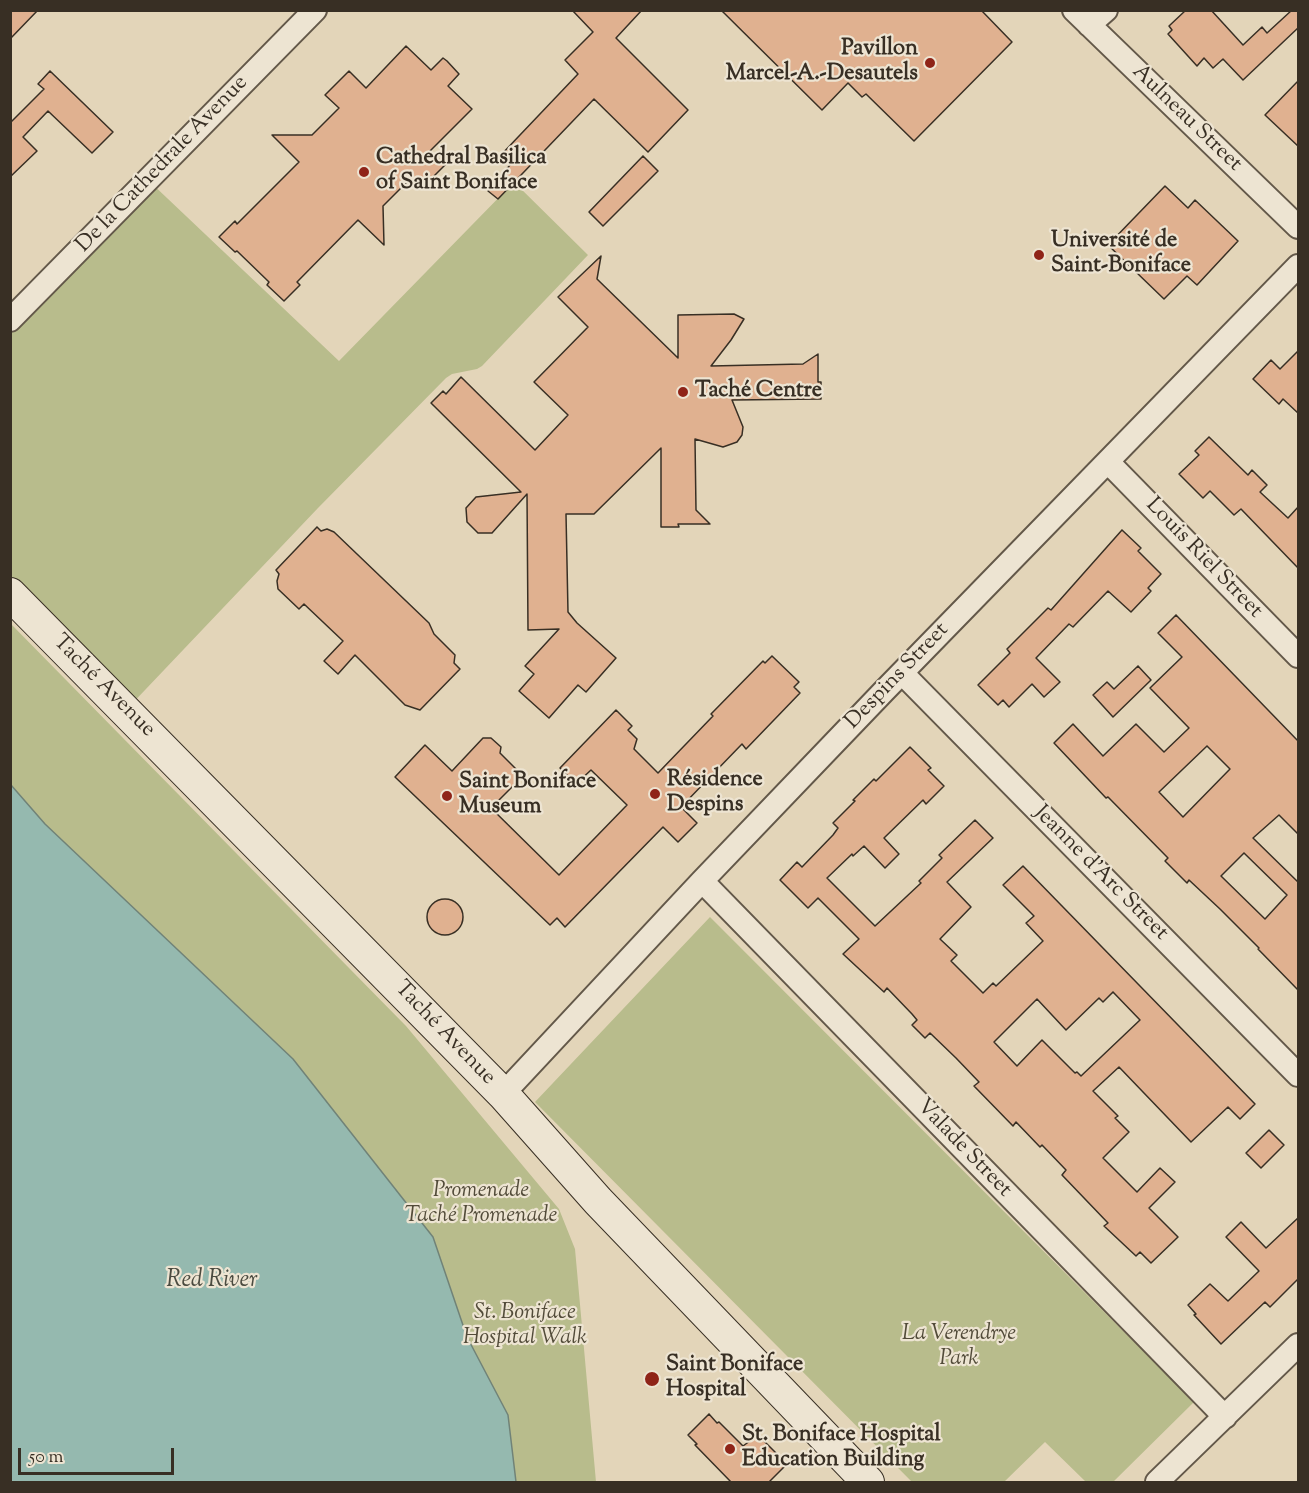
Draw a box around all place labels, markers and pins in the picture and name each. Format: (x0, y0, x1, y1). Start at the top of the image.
place label: Pavillon Marcel-A.-Desautels (726, 37, 918, 88)
marker: Pavillon Marcel-A.-Desautels (923, 56, 937, 70)
place label: Cathedral Basilica of Saint Boniface (376, 146, 546, 198)
marker: Cathedral Basilica of Saint Boniface (357, 165, 371, 179)
place label: Université de Saint-Boniface (1051, 229, 1191, 280)
marker: Université de Saint-Boniface (1032, 248, 1046, 262)
place label: Taché Centre (695, 379, 822, 405)
marker: Taché Centre (676, 385, 690, 399)
place label: Résidence Despins (667, 768, 763, 819)
place label: Saint Boniface Museum (459, 770, 596, 822)
marker: Résidence Despins (648, 787, 662, 801)
marker: Saint Boniface Museum (440, 789, 454, 803)
place label: Saint Boniface Hospital (666, 1353, 803, 1404)
marker: Saint Boniface Hospital (643, 1370, 661, 1388)
place label: St. Boniface Hospital Education Building (742, 1423, 941, 1474)
marker: St. Boniface Hospital Education Building (723, 1442, 737, 1456)

